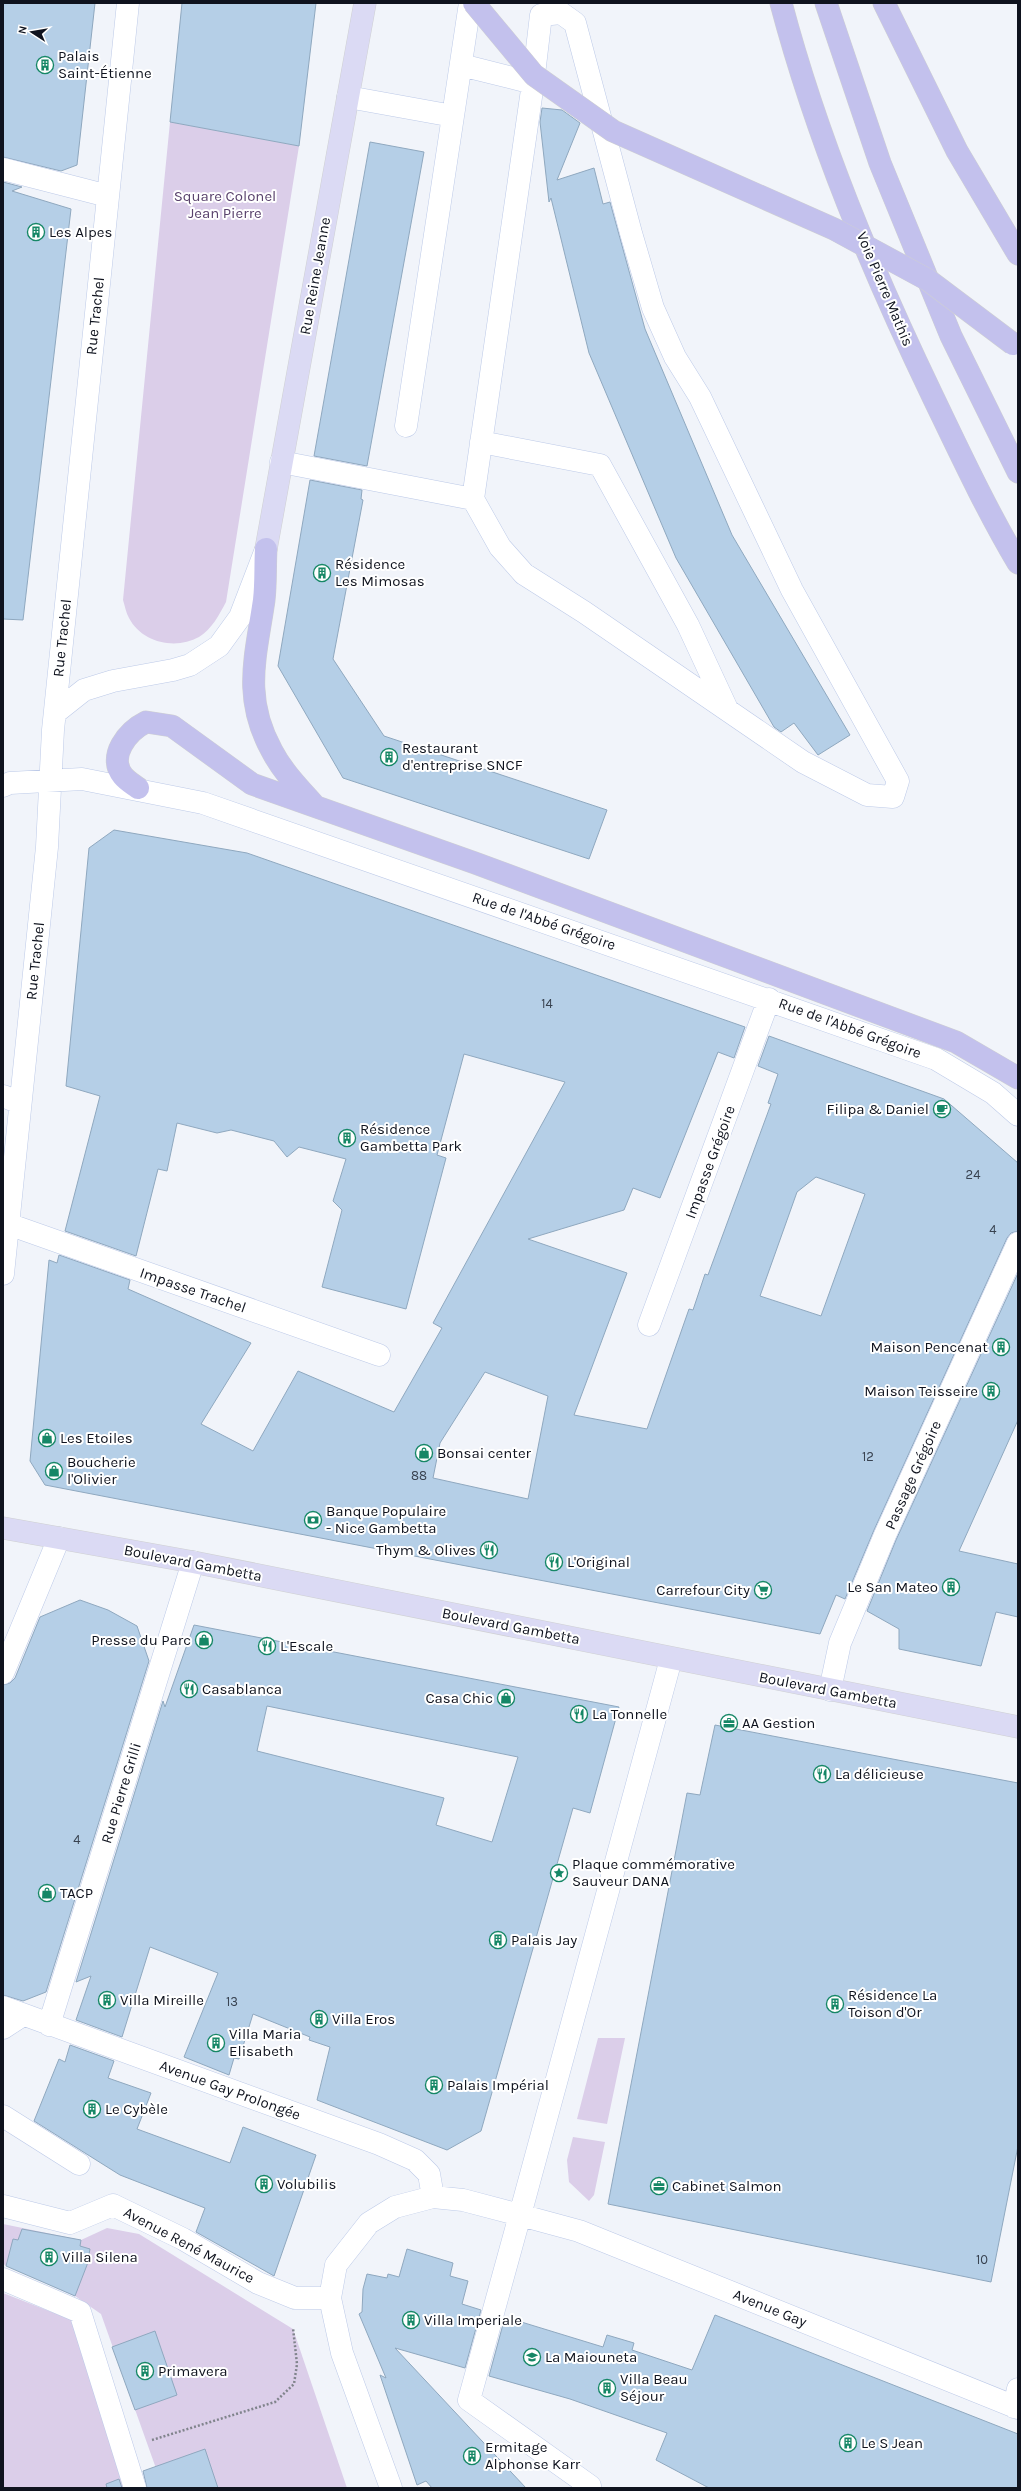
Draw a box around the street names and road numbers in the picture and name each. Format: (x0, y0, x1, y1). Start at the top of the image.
street label: Rue Reine Jeanne (296, 216, 334, 336)
street label: Voie Pierre Mathis (853, 229, 917, 349)
street label: Rue Trachel (82, 276, 108, 356)
street label: Rue Trachel (49, 598, 75, 678)
street label: Rue de l'Abbé Grégoire (470, 888, 618, 954)
street label: Rue Trachel (22, 921, 48, 1001)
street label: Rue de l'Abbé Grégoire (776, 994, 924, 1062)
street label: Impasse Grégoire (681, 1103, 739, 1221)
street label: Impasse Trachel (138, 1263, 248, 1317)
street label: Passage Grégoire (881, 1418, 945, 1532)
street label: Boulevard Gambetta (122, 1541, 264, 1585)
street label: Boulevard Gambetta (440, 1604, 582, 1648)
street label: Boulevard Gambetta (757, 1668, 899, 1712)
street label: Rue Pierre Grilli (97, 1740, 145, 1846)
street label: Avenue Gay Prolongée (157, 2056, 303, 2124)
street label: Avenue René Maurice (121, 2203, 257, 2287)
street label: Avenue Gay (731, 2285, 809, 2331)

